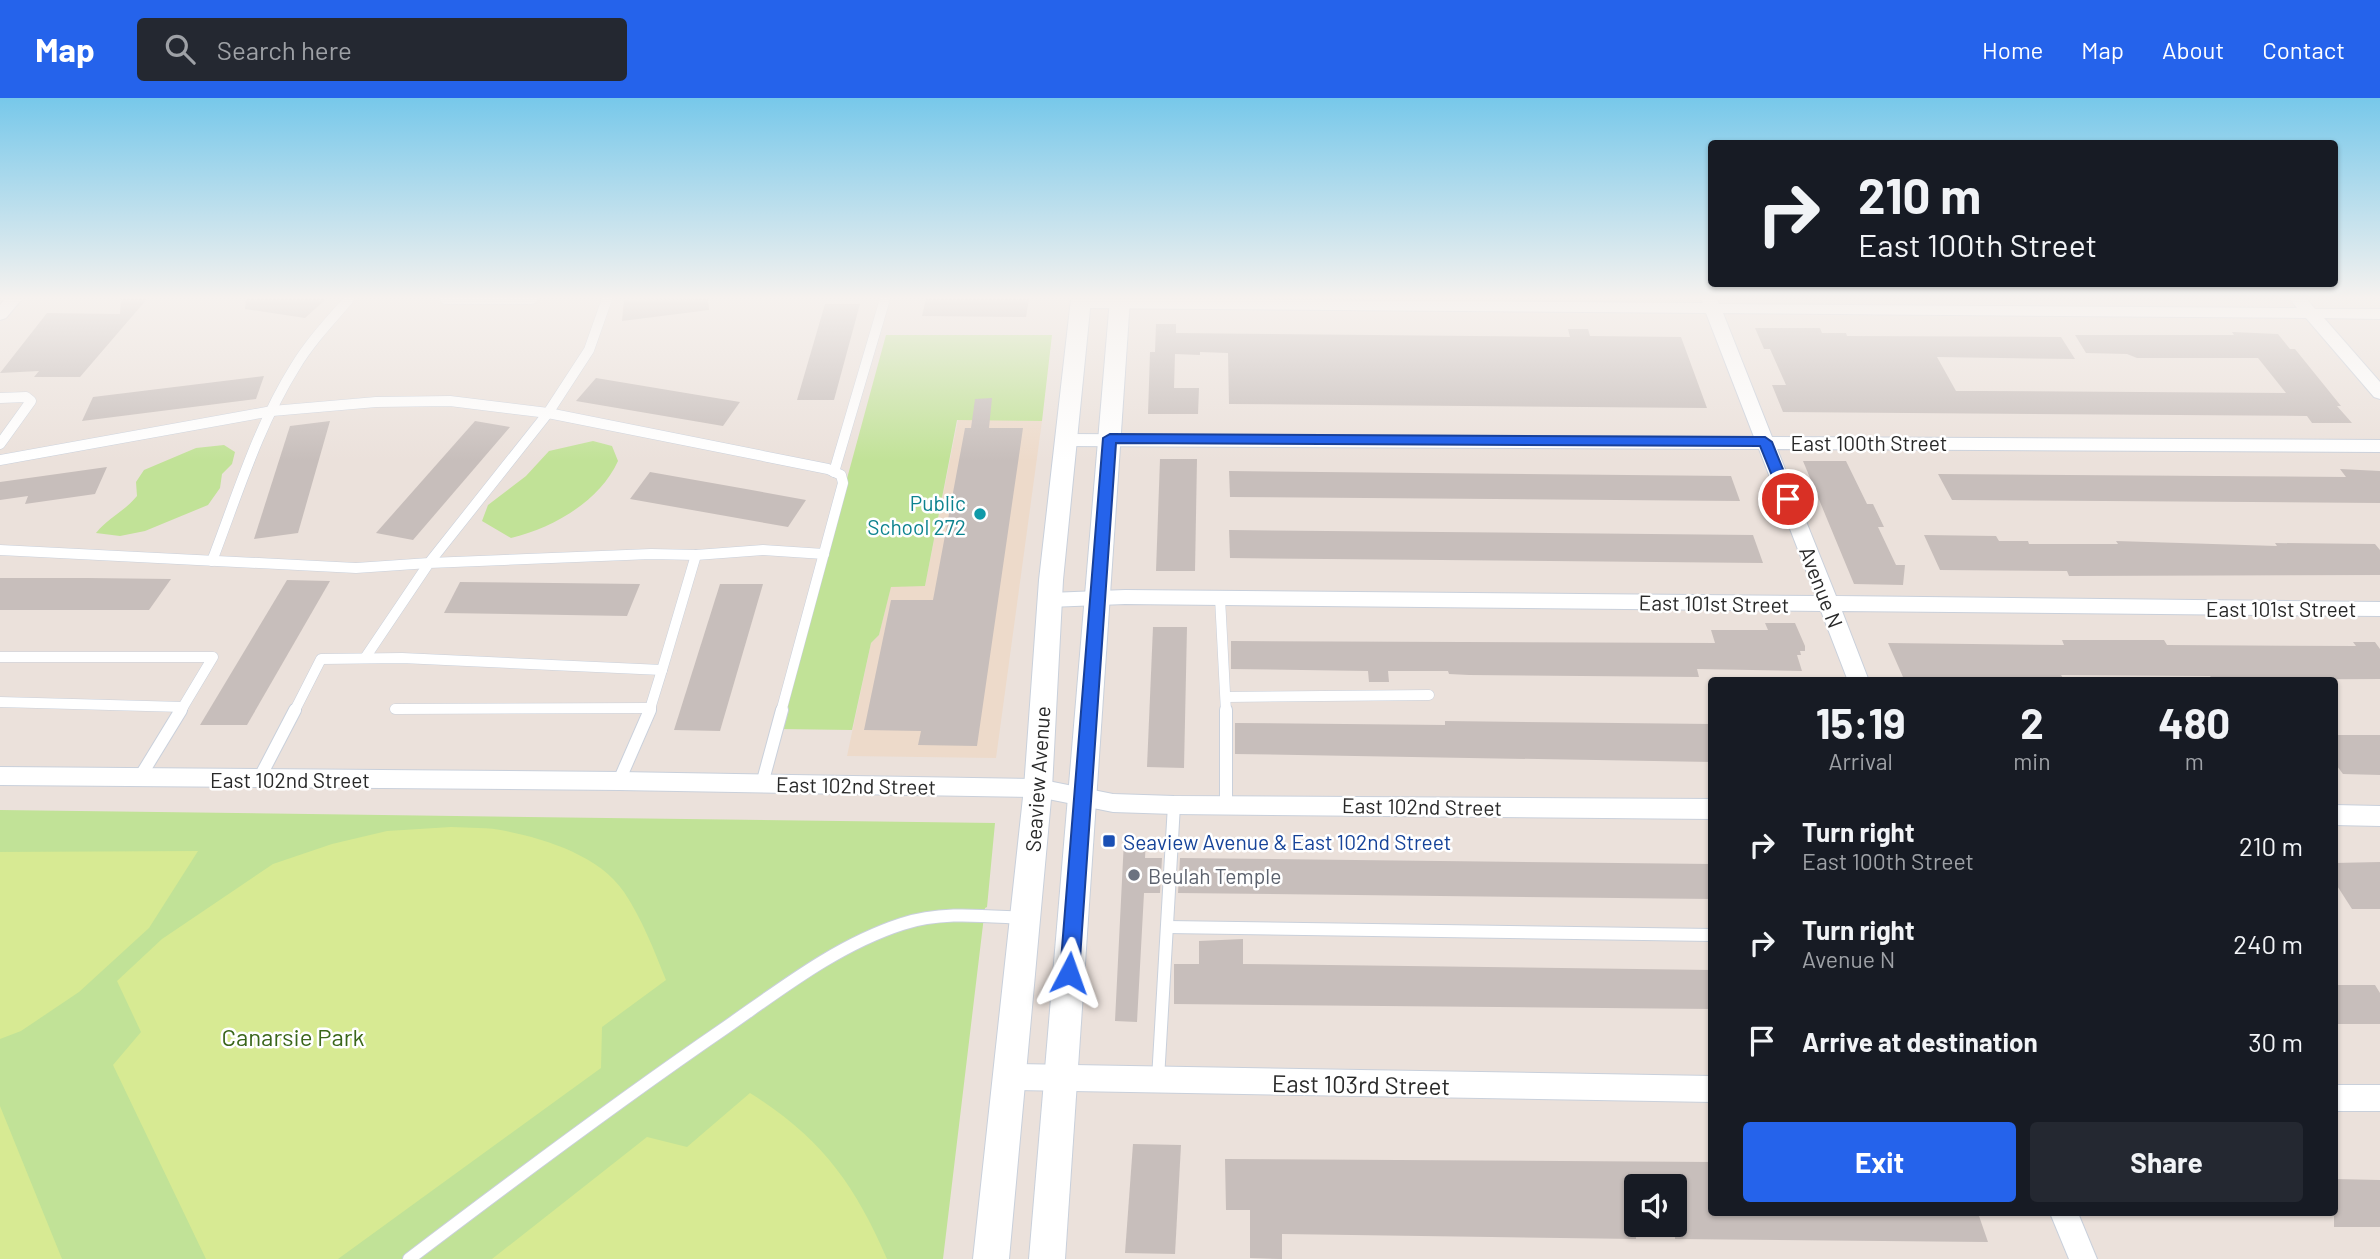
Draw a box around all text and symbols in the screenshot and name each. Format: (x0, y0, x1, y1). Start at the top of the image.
search box (137, 18, 627, 81)
text: Map (35, 29, 95, 69)
icon: search (161, 30, 199, 68)
text: Search here (217, 34, 352, 65)
text: Home (1982, 35, 2043, 64)
text: Map (2081, 35, 2124, 64)
text: About (2162, 35, 2224, 64)
text: Contact (2262, 35, 2345, 64)
text: 210 m (1858, 165, 1981, 224)
icon: right (1743, 168, 1834, 259)
text: East 100th Street (1858, 225, 2097, 263)
street label: East 100th Street (1791, 430, 1947, 455)
pin (1758, 469, 1818, 529)
icon: arrive (1769, 480, 1807, 518)
place label: Public School 272 (867, 490, 966, 539)
marker: Public School 272 (972, 506, 988, 522)
street label: Avenue N (1795, 543, 1849, 631)
street label: East 101st Street (1638, 589, 1790, 617)
street label: East 101st Street (2206, 596, 2356, 621)
text: 15:19 (1816, 697, 1906, 747)
text: 2 (2020, 697, 2044, 747)
text: 480 (2158, 697, 2230, 747)
street label: Seaview Avenue (1019, 705, 1055, 853)
text: Arrival (1828, 747, 1893, 775)
text: min (2013, 747, 2051, 775)
text: m (2185, 747, 2204, 775)
street label: East 102nd Street (210, 767, 370, 792)
street label: East 102nd Street (776, 771, 936, 799)
street label: East 102nd Street (1342, 792, 1502, 820)
text: Turn right (1802, 816, 1915, 847)
icon: right (1743, 826, 1781, 864)
place label: Seaview Avenue & East 102nd Street (1123, 829, 1452, 854)
text: 210 m (2239, 830, 2303, 861)
marker: Seaview Avenue & East 102nd Street (1101, 833, 1117, 849)
text: East 100th Street (1802, 847, 1974, 875)
place label: Beulah Temple (1148, 863, 1281, 888)
marker: Beulah Temple (1126, 867, 1142, 883)
text: Turn right (1802, 914, 1915, 945)
icon: right (1743, 924, 1781, 962)
text: 240 m (2233, 928, 2303, 959)
position arrow (1032, 936, 1106, 1010)
text: Avenue N (1802, 945, 1895, 973)
park label: Canarsie Park (222, 1022, 364, 1051)
icon: arrive (1743, 1022, 1781, 1060)
text: Arrive at destination (1802, 1026, 2038, 1057)
text: 30 m (2248, 1026, 2303, 1057)
street label: East 103rd Street (1272, 1068, 1450, 1100)
button: Exit (1743, 1122, 2016, 1202)
button: Share (2030, 1122, 2303, 1202)
map controls (1624, 1174, 1687, 1237)
button: sound (1624, 1174, 1687, 1237)

